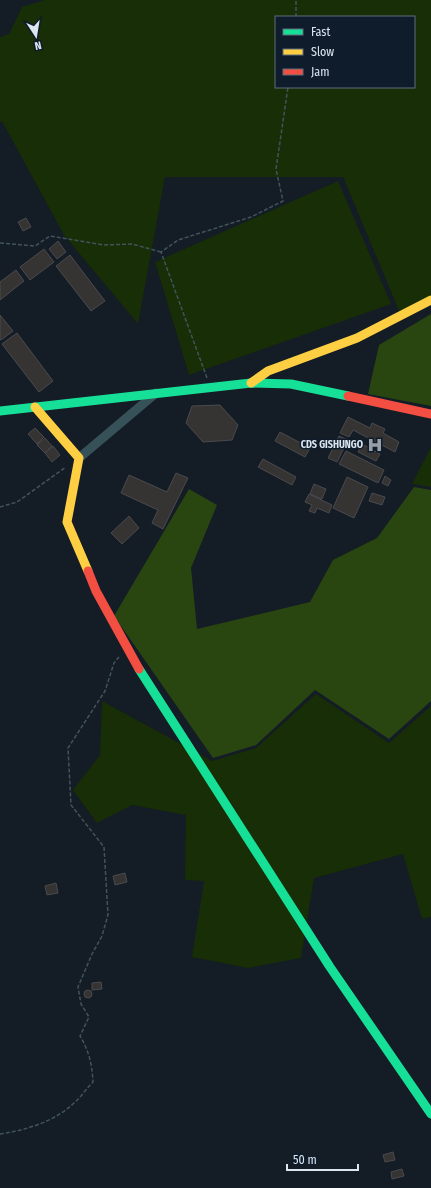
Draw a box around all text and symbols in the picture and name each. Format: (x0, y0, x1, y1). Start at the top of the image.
north arrow (16, 16, 56, 56)
legend (275, 16, 415, 88)
text: Fast (311, 25, 330, 39)
text: N (33, 38, 43, 52)
text: Slow (311, 45, 334, 59)
text: Jam (311, 65, 329, 79)
hospital icon: CDS GISHUNGO (366, 436, 384, 454)
place label: CDS GISHUNGO (301, 439, 363, 451)
scale bar (287, 1146, 358, 1172)
text: 50 m (293, 1153, 317, 1167)

